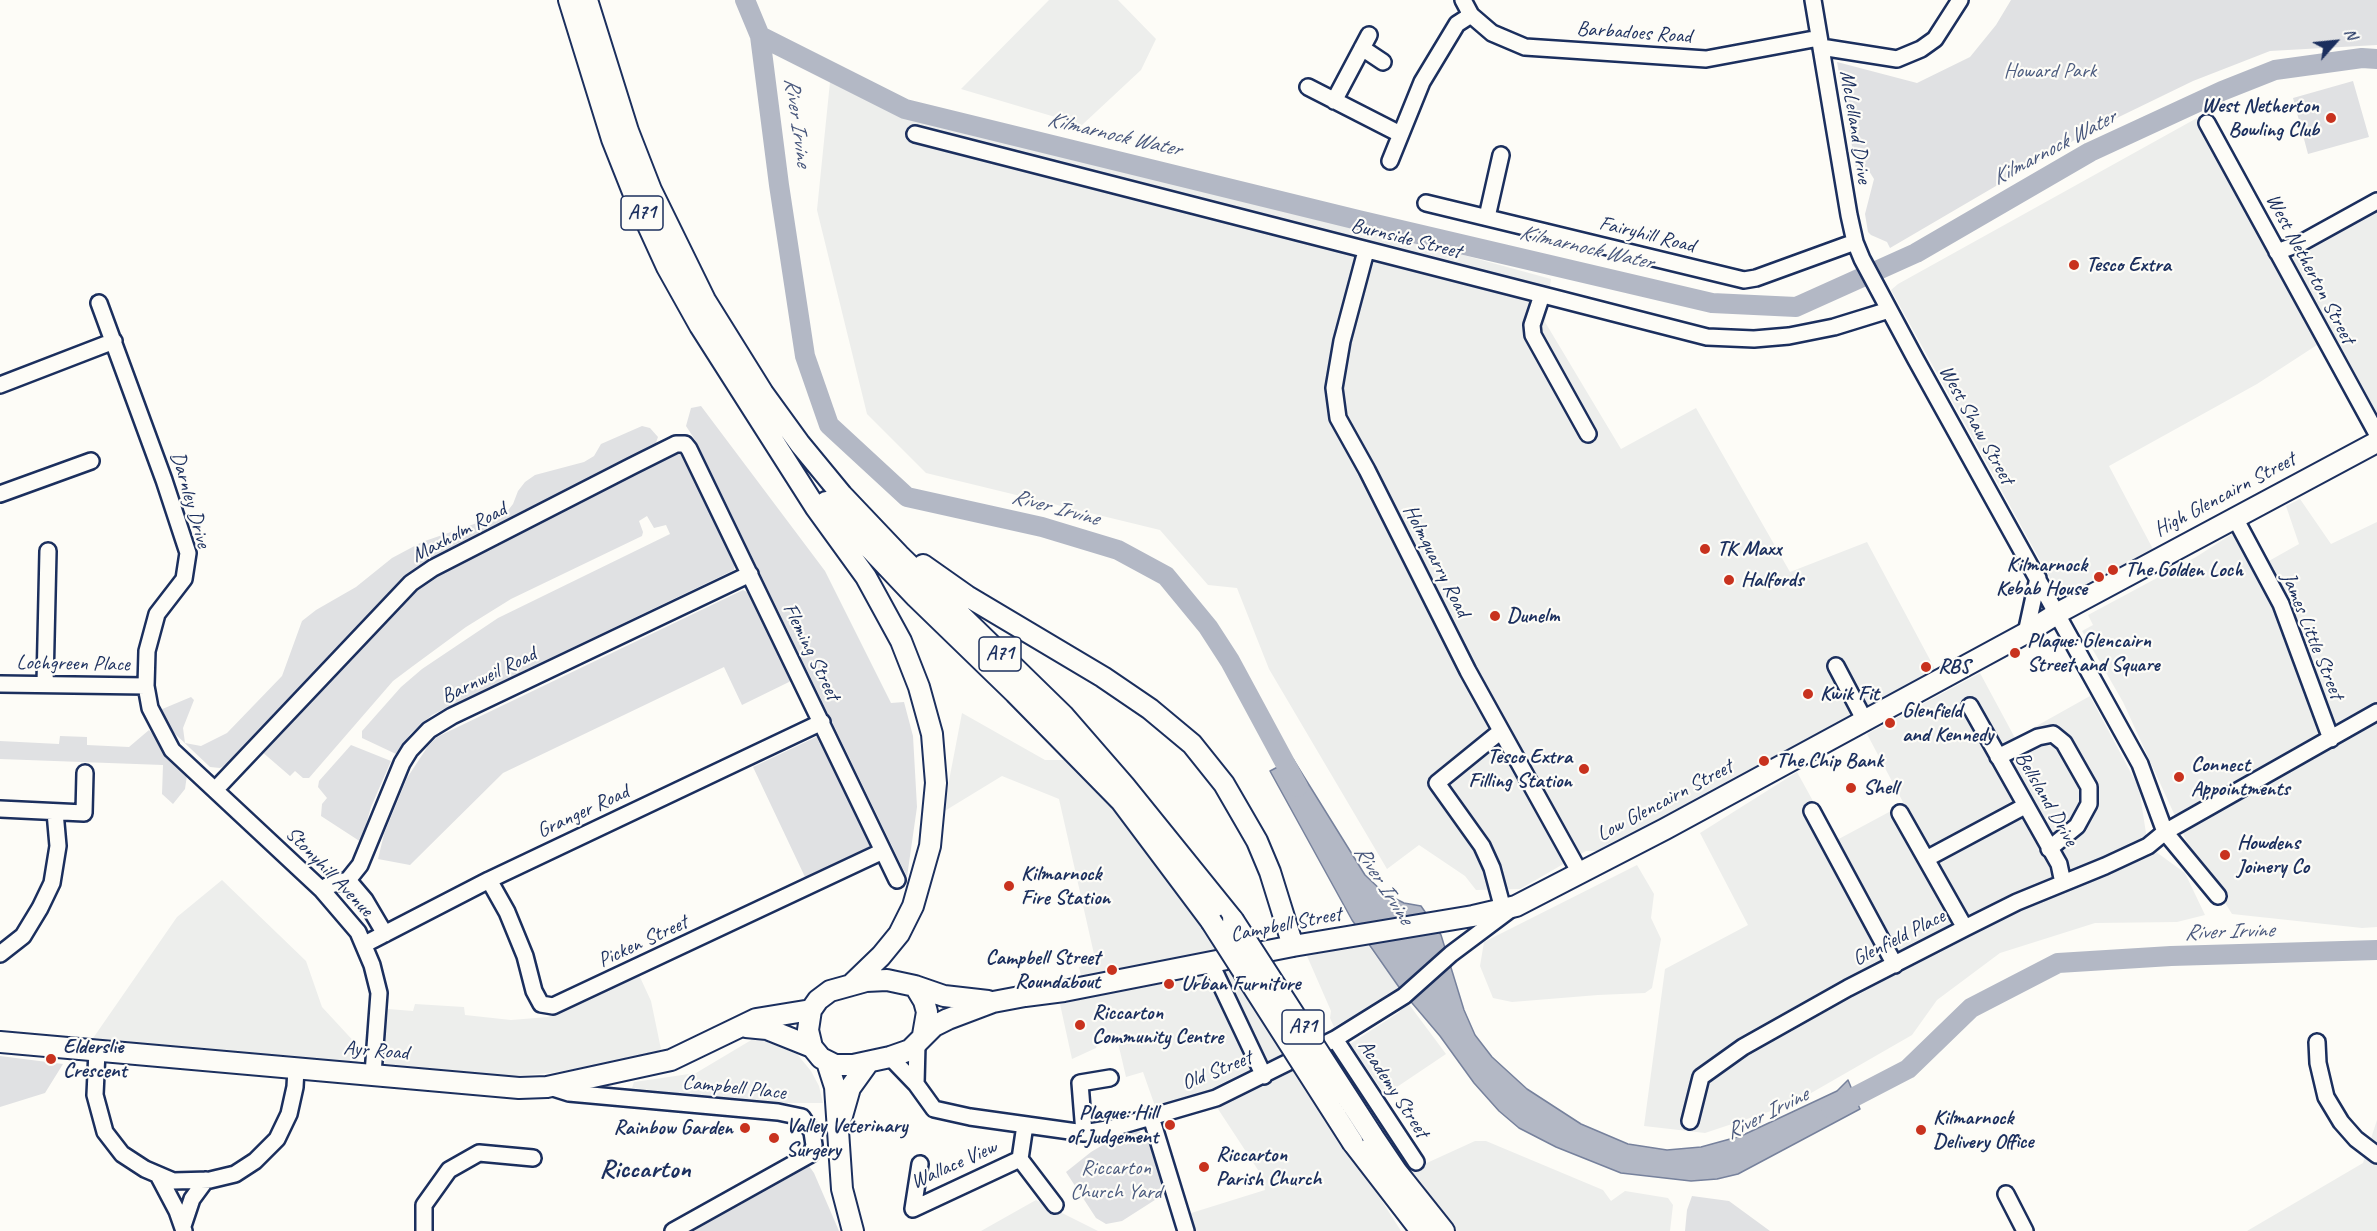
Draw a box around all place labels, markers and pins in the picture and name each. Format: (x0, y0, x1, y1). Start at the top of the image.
place label: West Netherton Bowling Club (2202, 93, 2319, 143)
marker: West Netherton Bowling Club (2324, 111, 2338, 125)
place label: Tesco Extra (2086, 252, 2171, 278)
marker: Tesco Extra (2067, 258, 2081, 272)
place label: TK Maxx (1717, 536, 1781, 562)
marker: TK Maxx (1698, 542, 1712, 556)
place label: Kilmarnock Kebab House (1996, 552, 2087, 602)
place label: The Golden Loch (2125, 557, 2243, 583)
marker: The Golden Loch (2106, 563, 2120, 577)
place label: Halfords (1741, 567, 1803, 593)
marker: Kilmarnock Kebab House (2092, 570, 2106, 584)
marker: Halfords (1722, 573, 1736, 587)
place label: Dunelm (1507, 603, 1559, 629)
marker: Dunelm (1488, 609, 1502, 623)
place label: Plaque: Glencairn Street and Square (2027, 628, 2160, 678)
marker: Plaque: Glencairn Street and Square (2008, 646, 2022, 660)
place label: RBS (1938, 654, 1970, 680)
marker: RBS (1919, 660, 1933, 674)
place label: Kwik Fit (1820, 681, 1879, 707)
marker: Kwik Fit (1801, 687, 1815, 701)
place label: Glenfield and Kennedy (1902, 698, 1993, 748)
marker: Glenfield and Kennedy (1883, 716, 1897, 730)
place label: Tesco Extra Filling Station (1468, 744, 1572, 794)
place label: The Chip Bank (1776, 748, 1883, 774)
place label: Connect Appointments (2191, 752, 2290, 802)
marker: The Chip Bank (1757, 754, 1771, 768)
marker: Tesco Extra Filling Station (1577, 762, 1591, 776)
marker: Connect Appointments (2172, 770, 2186, 784)
place label: Shell (1863, 775, 1898, 801)
marker: Shell (1844, 781, 1858, 795)
place label: Howdens Joinery Co (2237, 830, 2309, 880)
marker: Howdens Joinery Co (2218, 848, 2232, 862)
place label: Kilmarnock Fire Station (1021, 861, 1110, 911)
marker: Kilmarnock Fire Station (1002, 879, 1016, 893)
place label: Campbell Street Roundabout (986, 945, 1100, 995)
marker: Campbell Street Roundabout (1105, 963, 1119, 977)
place label: Urban Furniture (1181, 971, 1300, 997)
marker: Urban Furniture (1162, 977, 1176, 991)
place label: Riccarton Community Centre (1092, 1000, 1223, 1050)
marker: Riccarton Community Centre (1073, 1018, 1087, 1032)
place label: Elderslie Crescent (63, 1034, 127, 1084)
marker: Elderslie Crescent (44, 1052, 58, 1066)
place label: Plaque: Hill of Judgement (1066, 1100, 1158, 1150)
place label: Kilmarnock Delivery Office (1933, 1105, 2033, 1155)
place label: Valley Veterinary Surgery (786, 1113, 907, 1163)
place label: Rainbow Garden (613, 1115, 733, 1141)
marker: Plaque: Hill of Judgement (1163, 1118, 1177, 1132)
marker: Rainbow Garden (738, 1121, 752, 1135)
marker: Kilmarnock Delivery Office (1914, 1123, 1928, 1137)
marker: Valley Veterinary Surgery (767, 1131, 781, 1145)
place label: Riccarton Parish Church (1216, 1142, 1321, 1192)
marker: Riccarton Parish Church (1197, 1160, 1211, 1174)

